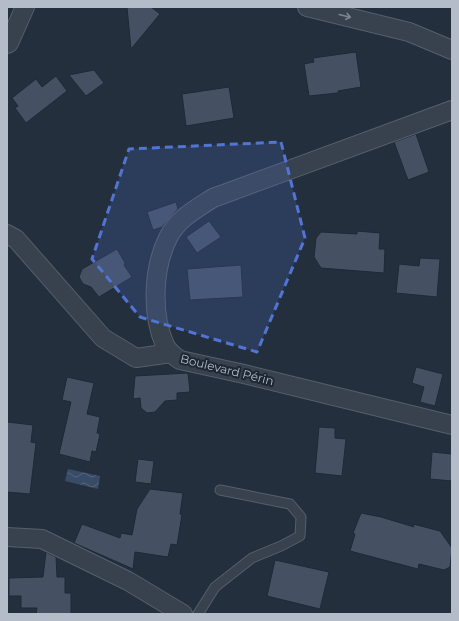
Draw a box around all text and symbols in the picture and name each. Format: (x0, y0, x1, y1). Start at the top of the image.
one-way arrow (338, 13, 351, 21)
street label: Boulevard Périn (179, 351, 276, 388)

